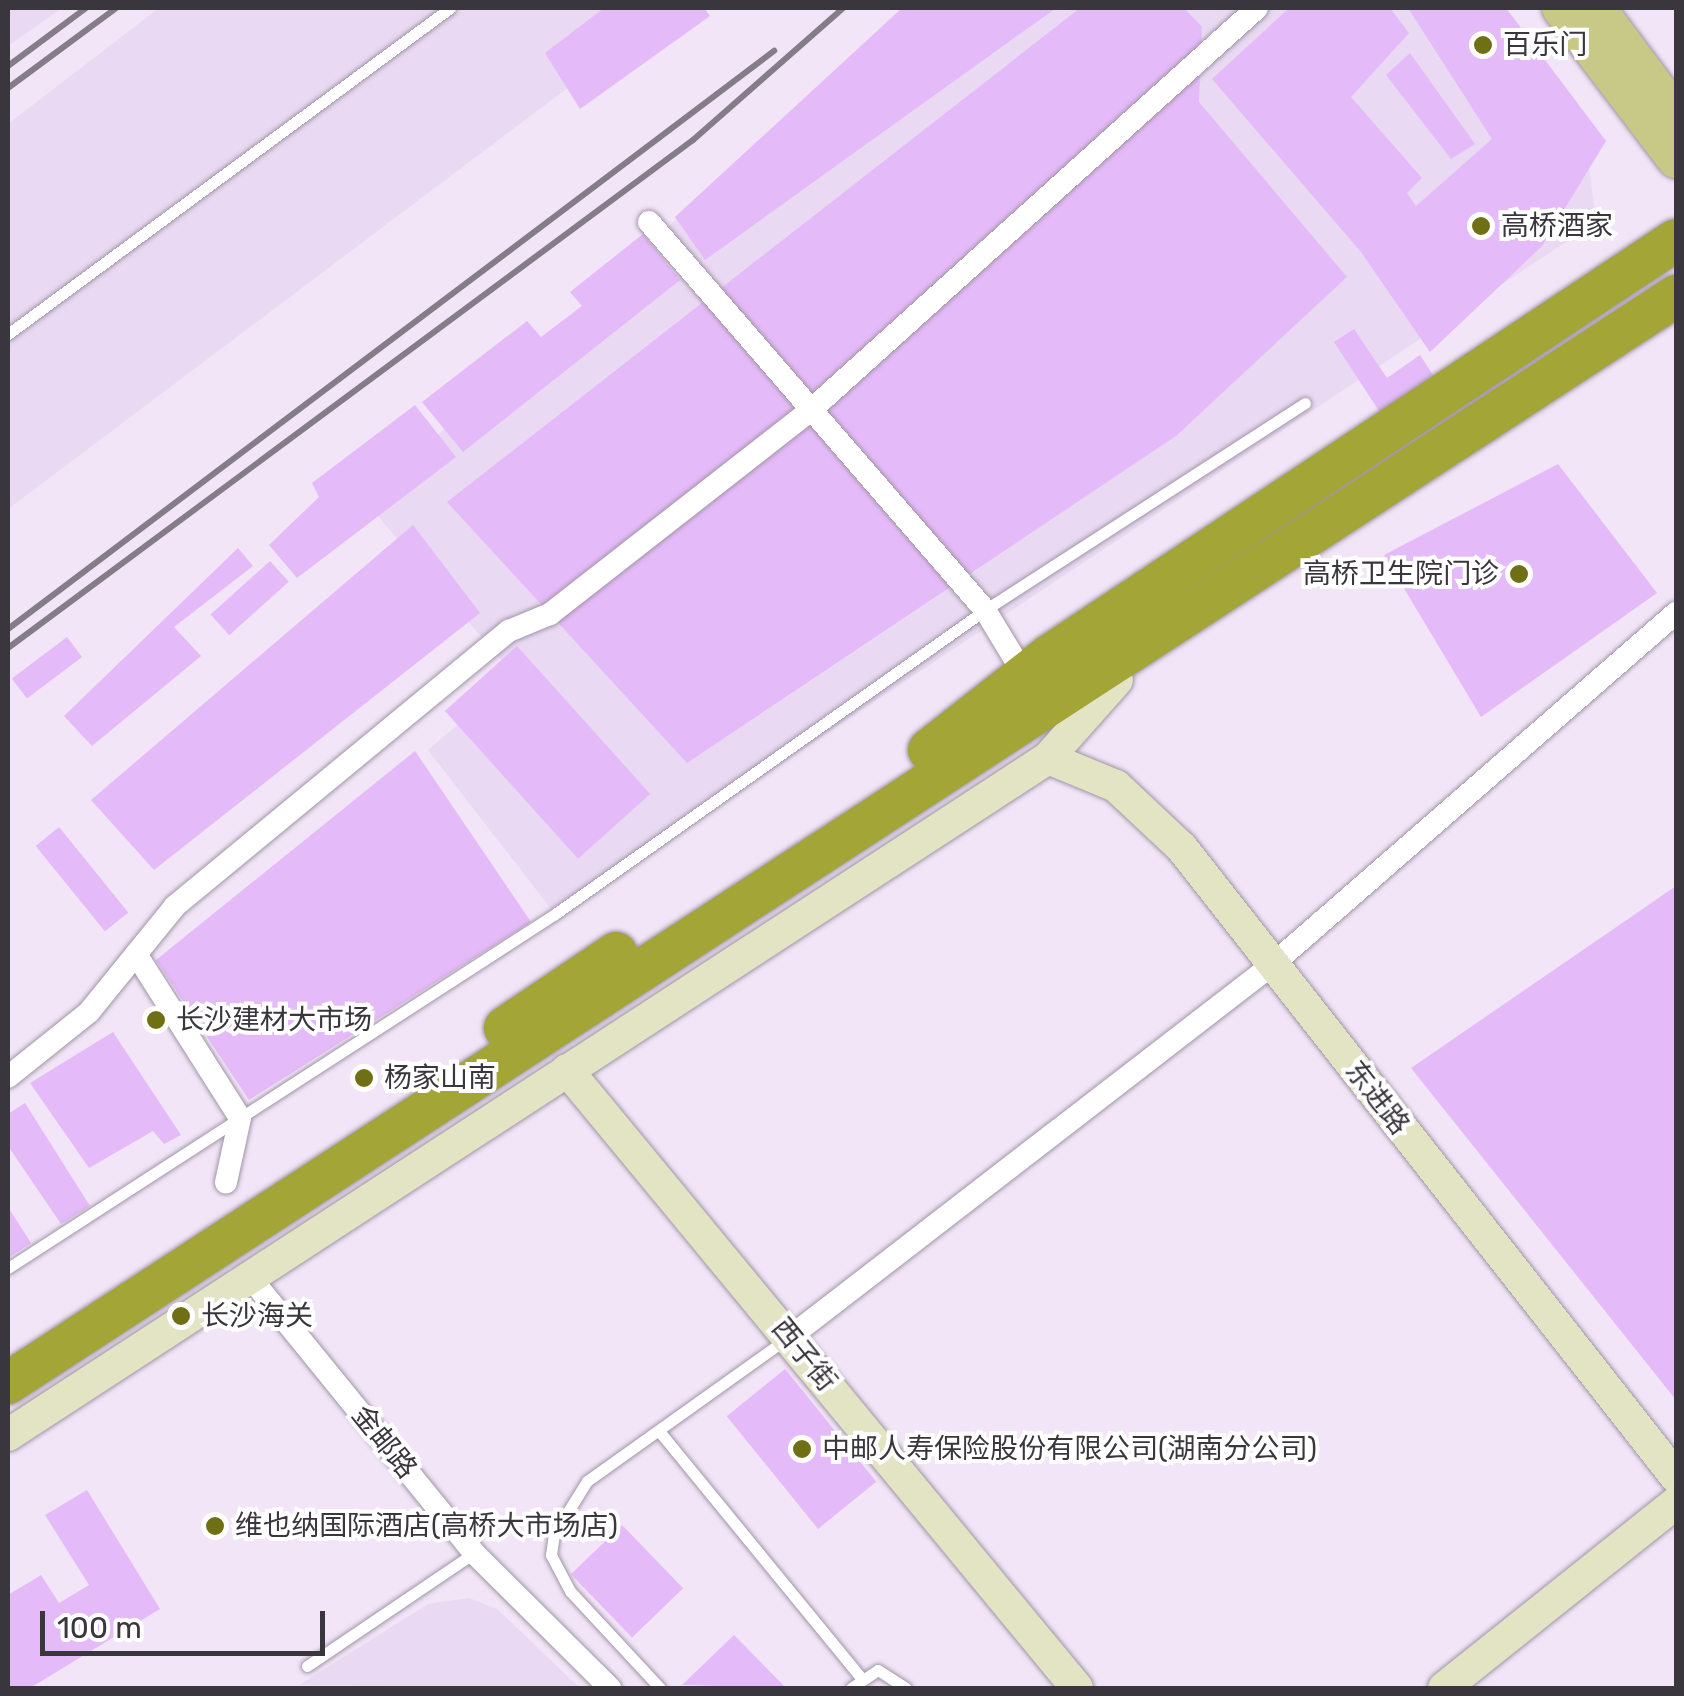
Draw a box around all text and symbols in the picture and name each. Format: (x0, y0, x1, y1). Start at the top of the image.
place label: 百乐门 (1503, 28, 1587, 62)
marker: 百乐门 (1472, 34, 1494, 56)
place label: 高桥酒家 (1501, 209, 1613, 243)
marker: 高桥酒家 (1470, 215, 1492, 237)
place label: 高桥卫生院门诊 (1303, 557, 1499, 591)
marker: 高桥卫生院门诊 (1508, 563, 1530, 585)
place label: 长沙建材大市场 (176, 1003, 372, 1037)
marker: 长沙建材大市场 (145, 1009, 167, 1031)
street label: 东进路 (1338, 1055, 1416, 1141)
place label: 杨家山南 (384, 1061, 496, 1095)
marker: 杨家山南 (353, 1067, 375, 1089)
place label: 长沙海关 (201, 1299, 313, 1333)
marker: 长沙海关 (170, 1305, 192, 1327)
street label: 西子街 (765, 1312, 843, 1398)
street label: 金邮路 (345, 1399, 423, 1485)
place label: 中邮人寿保险股份有限公司(湖南分公司) (822, 1432, 1317, 1466)
marker: 中邮人寿保险股份有限公司(湖南分公司) (791, 1438, 813, 1460)
place label: 维也纳国际酒店(高桥大市场店) (235, 1509, 618, 1543)
marker: 维也纳国际酒店(高桥大市场店) (204, 1515, 226, 1537)
scale bar (45, 1591, 330, 1653)
text: 100 m (57, 1610, 142, 1646)

